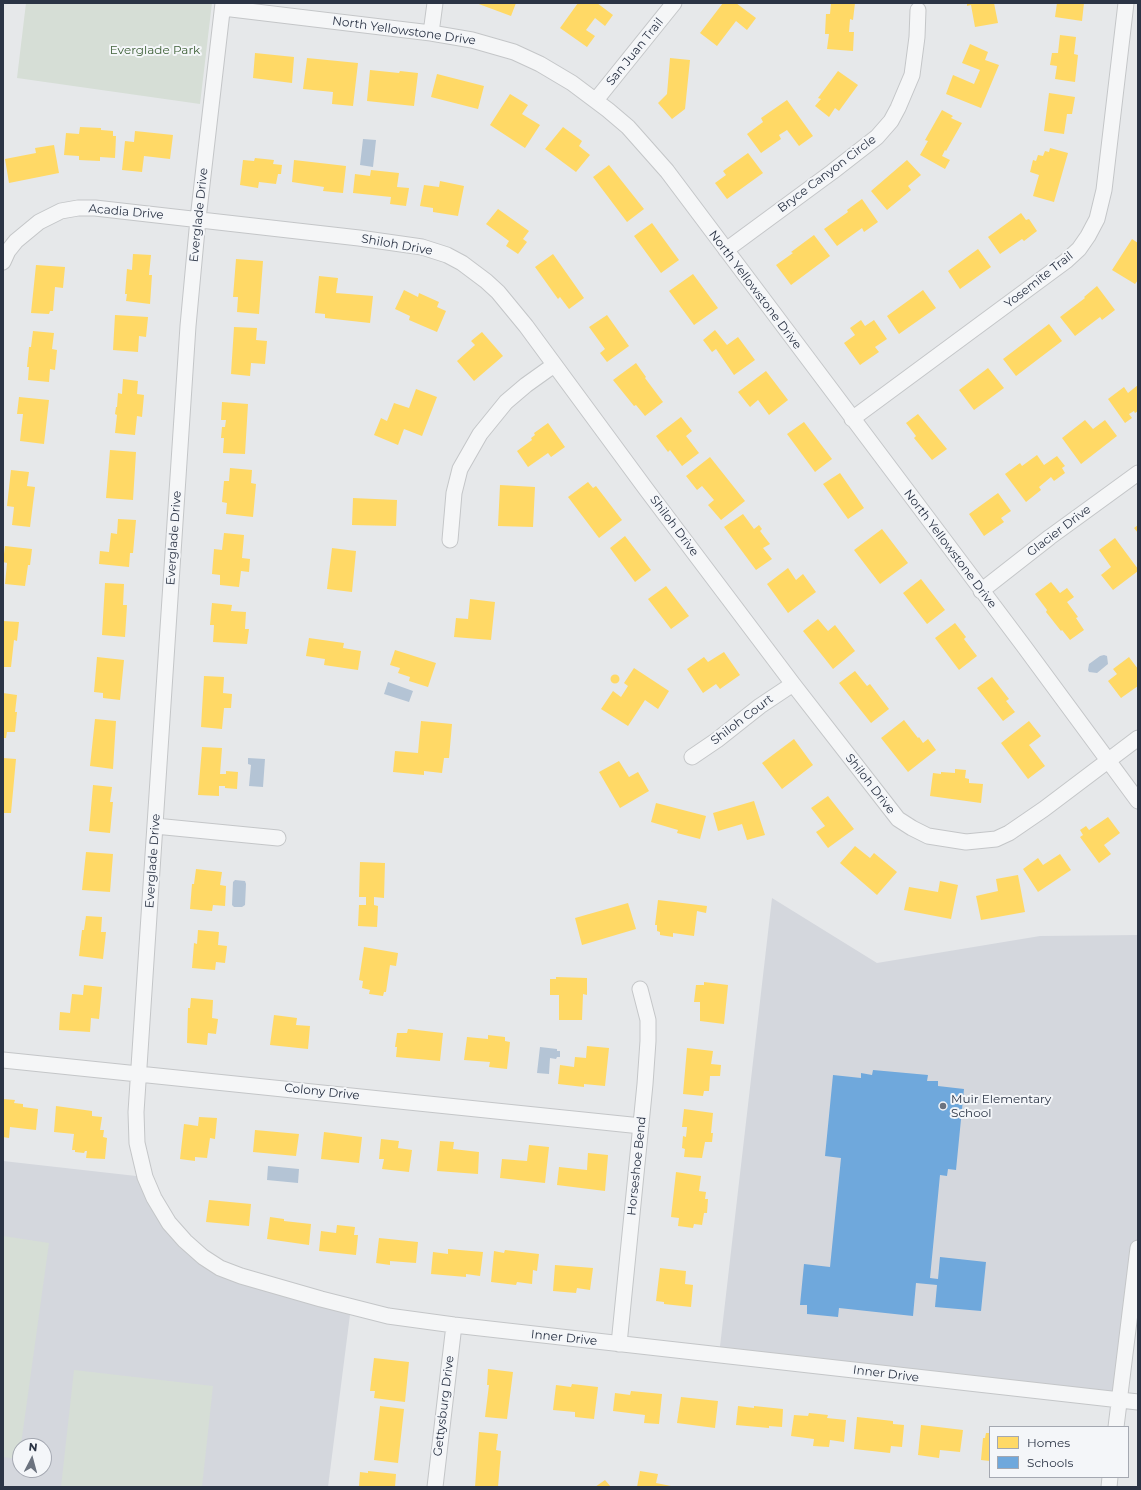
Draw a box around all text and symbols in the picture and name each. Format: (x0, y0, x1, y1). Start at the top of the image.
street label: North Yellowstone Drive (331, 14, 477, 48)
street label: San Juan Trail (603, 15, 667, 89)
park label: Everglade Park (110, 43, 200, 57)
street label: Bryce Canyon Circle (775, 132, 879, 216)
street label: Everglade Drive (187, 167, 211, 263)
street label: Acadia Drive (88, 202, 164, 222)
street label: North Yellowstone Drive (706, 228, 804, 352)
street label: Shiloh Drive (360, 232, 434, 258)
street label: Yosemite Trail (1002, 249, 1076, 311)
street label: North Yellowstone Drive (901, 487, 999, 611)
street label: Everglade Drive (164, 490, 184, 586)
street label: Shiloh Drive (647, 493, 701, 559)
street label: Glacier Drive (1024, 502, 1094, 560)
street label: Shiloh Court (708, 692, 776, 748)
street label: Shiloh Drive (842, 751, 898, 817)
street label: Everglade Drive (143, 813, 163, 909)
street label: Colony Drive (284, 1081, 360, 1103)
place label: Muir Elementary School (951, 1092, 1051, 1120)
marker: Muir Elementary School (938, 1101, 948, 1111)
street label: Horseshoe Bend (625, 1116, 649, 1216)
street label: Inner Drive (530, 1327, 598, 1349)
street label: Gettysburg Drive (431, 1355, 457, 1457)
street label: Inner Drive (852, 1363, 920, 1385)
legend (989, 1426, 1129, 1478)
text: Homes (1027, 1435, 1070, 1450)
north arrow (12, 1438, 52, 1478)
text: N (28, 1440, 38, 1454)
text: Schools (1027, 1455, 1073, 1470)

